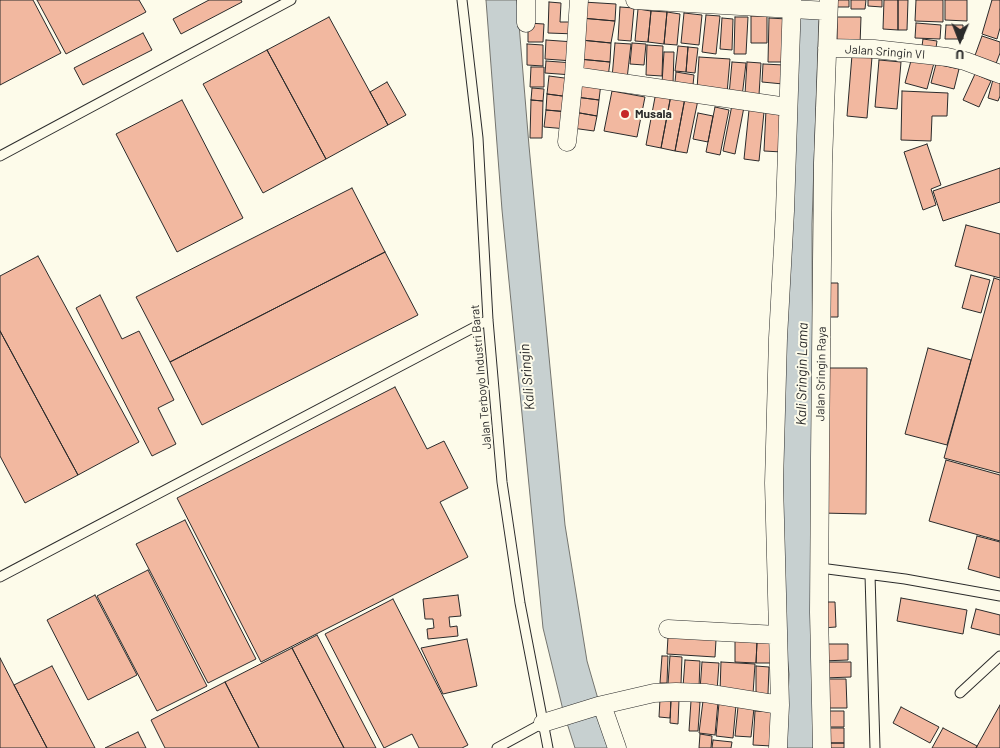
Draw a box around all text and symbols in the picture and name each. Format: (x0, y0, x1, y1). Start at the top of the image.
north arrow (935, 15, 985, 65)
street label: Jalan Sringin VI (844, 42, 926, 62)
text: U (955, 47, 964, 64)
place label: Musala (635, 107, 672, 121)
marker: Musala (619, 108, 631, 120)
street label: Jalan Terboyo Industri Barat (467, 304, 495, 450)
water label: Kali Sringin Lama (793, 322, 811, 426)
street label: Jalan Sringin Raya (813, 326, 829, 422)
water label: Kali Sringin (516, 343, 538, 411)

